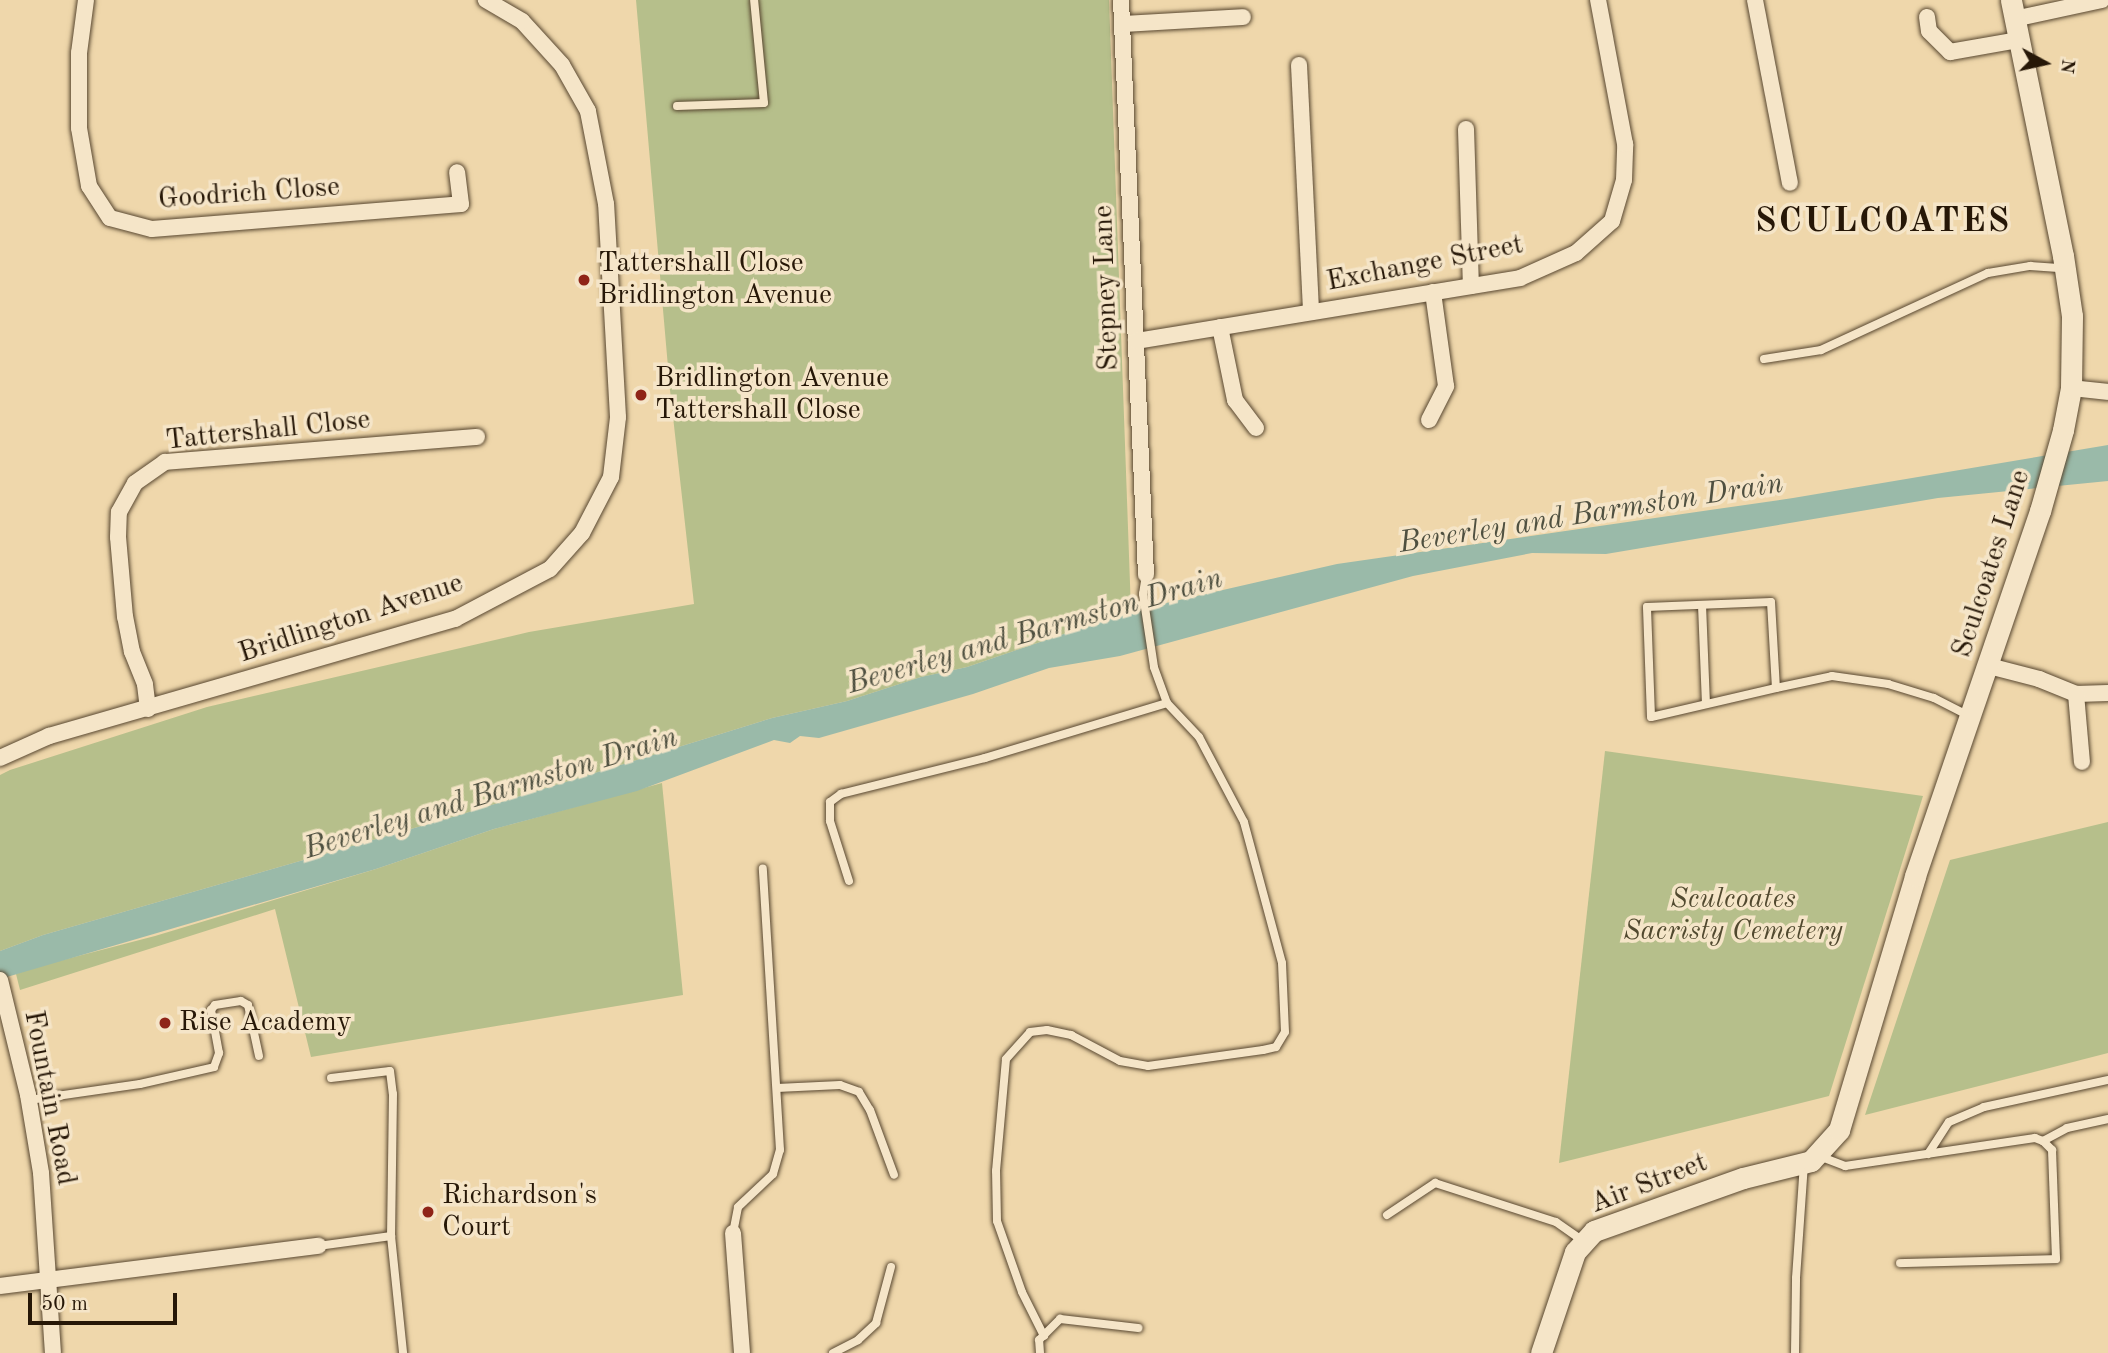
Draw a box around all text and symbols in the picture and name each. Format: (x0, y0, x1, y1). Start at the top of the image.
north arrow (2010, 28, 2080, 98)
text: N (2056, 57, 2077, 75)
street label: Goodrich Close (157, 171, 341, 217)
district label: SCULCOATES (1756, 201, 2010, 243)
street label: Stepney Lane (1087, 205, 1127, 371)
street label: Exchange Street (1324, 228, 1526, 300)
place label: Tattershall Close Bridlington Avenue (598, 247, 832, 313)
marker: Tattershall Close Bridlington Avenue (576, 272, 592, 288)
place label: Bridlington Avenue Tattershall Close (655, 362, 889, 428)
marker: Bridlington Avenue Tattershall Close (633, 387, 649, 403)
street label: Tattershall Close (164, 404, 372, 458)
water label: Beverley and Barmston Drain (1396, 466, 1786, 562)
street label: Sculcoates Lane (1946, 466, 2038, 662)
water label: Beverley and Barmston Drain (843, 561, 1227, 703)
street label: Bridlington Avenue (235, 567, 467, 671)
water label: Beverley and Barmston Drain (300, 720, 682, 868)
park label: Sculcoates Sacristy Cemetery (1623, 883, 1843, 949)
place label: Rise Academy (179, 1006, 351, 1040)
street label: Fountain Road (16, 1008, 82, 1188)
marker: Rise Academy (157, 1015, 173, 1031)
street label: Air Street (1586, 1146, 1712, 1222)
place label: Richardson's Court (442, 1179, 597, 1245)
marker: Richardson's Court (420, 1204, 436, 1220)
scale bar (32, 1280, 180, 1324)
text: 50 m (41, 1294, 88, 1315)

